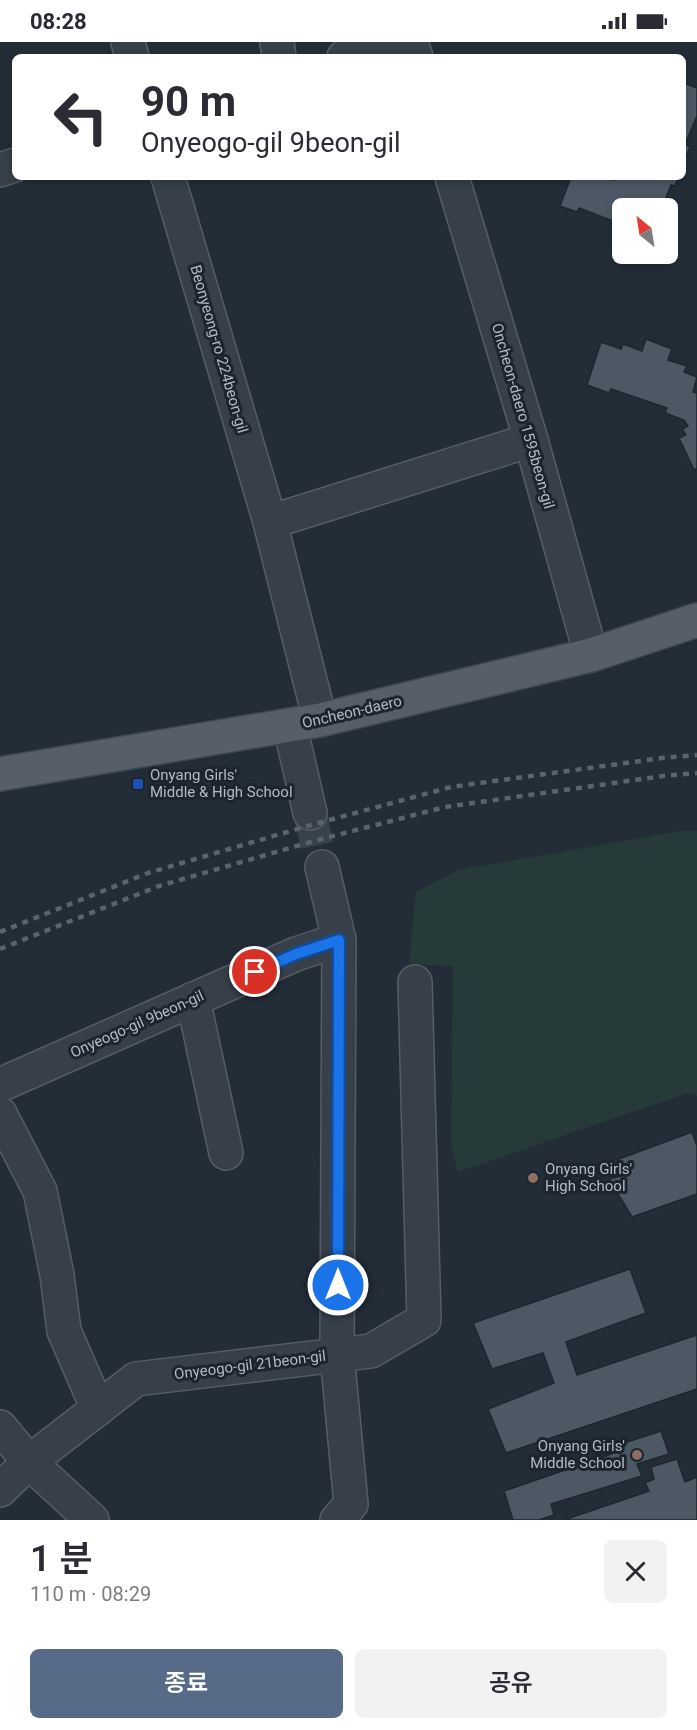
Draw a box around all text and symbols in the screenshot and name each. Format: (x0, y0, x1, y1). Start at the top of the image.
text: 08:28 (30, 9, 87, 34)
text: 90 m (141, 77, 236, 126)
icon: left (42, 78, 120, 156)
text: Onyeogo-gil 9beon-gil (141, 127, 401, 159)
north arrow (612, 198, 678, 264)
map controls (612, 198, 678, 264)
street label: Beonyeong-ro 224beon-gil (186, 263, 252, 435)
street label: Oncheon-daero 1595beon-gil (488, 321, 558, 511)
street label: Oncheon-daero (300, 692, 404, 732)
place label: Onyang Girls' Middle & High School (150, 766, 293, 801)
marker: Onyang Girls' Middle & High School (131, 777, 145, 791)
pin (229, 946, 280, 997)
icon: arrive (238, 955, 271, 988)
street label: Onyeogo-gil 9beon-gil (67, 986, 207, 1062)
place label: Onyang Girls' High School (545, 1160, 632, 1195)
marker: Onyang Girls' High School (526, 1171, 540, 1185)
position arrow (306, 1253, 370, 1317)
street label: Onyeogo-gil 21beon-gil (173, 1347, 327, 1383)
place label: Onyang Girls' Middle School (530, 1437, 625, 1472)
marker: Onyang Girls' Middle School (630, 1448, 644, 1462)
text: 1 분 (30, 1538, 93, 1580)
button: close (604, 1540, 667, 1603)
text: 110 m · 08:29 (30, 1582, 151, 1606)
button: 종료 (30, 1649, 343, 1718)
button: 공유 (355, 1649, 667, 1718)

